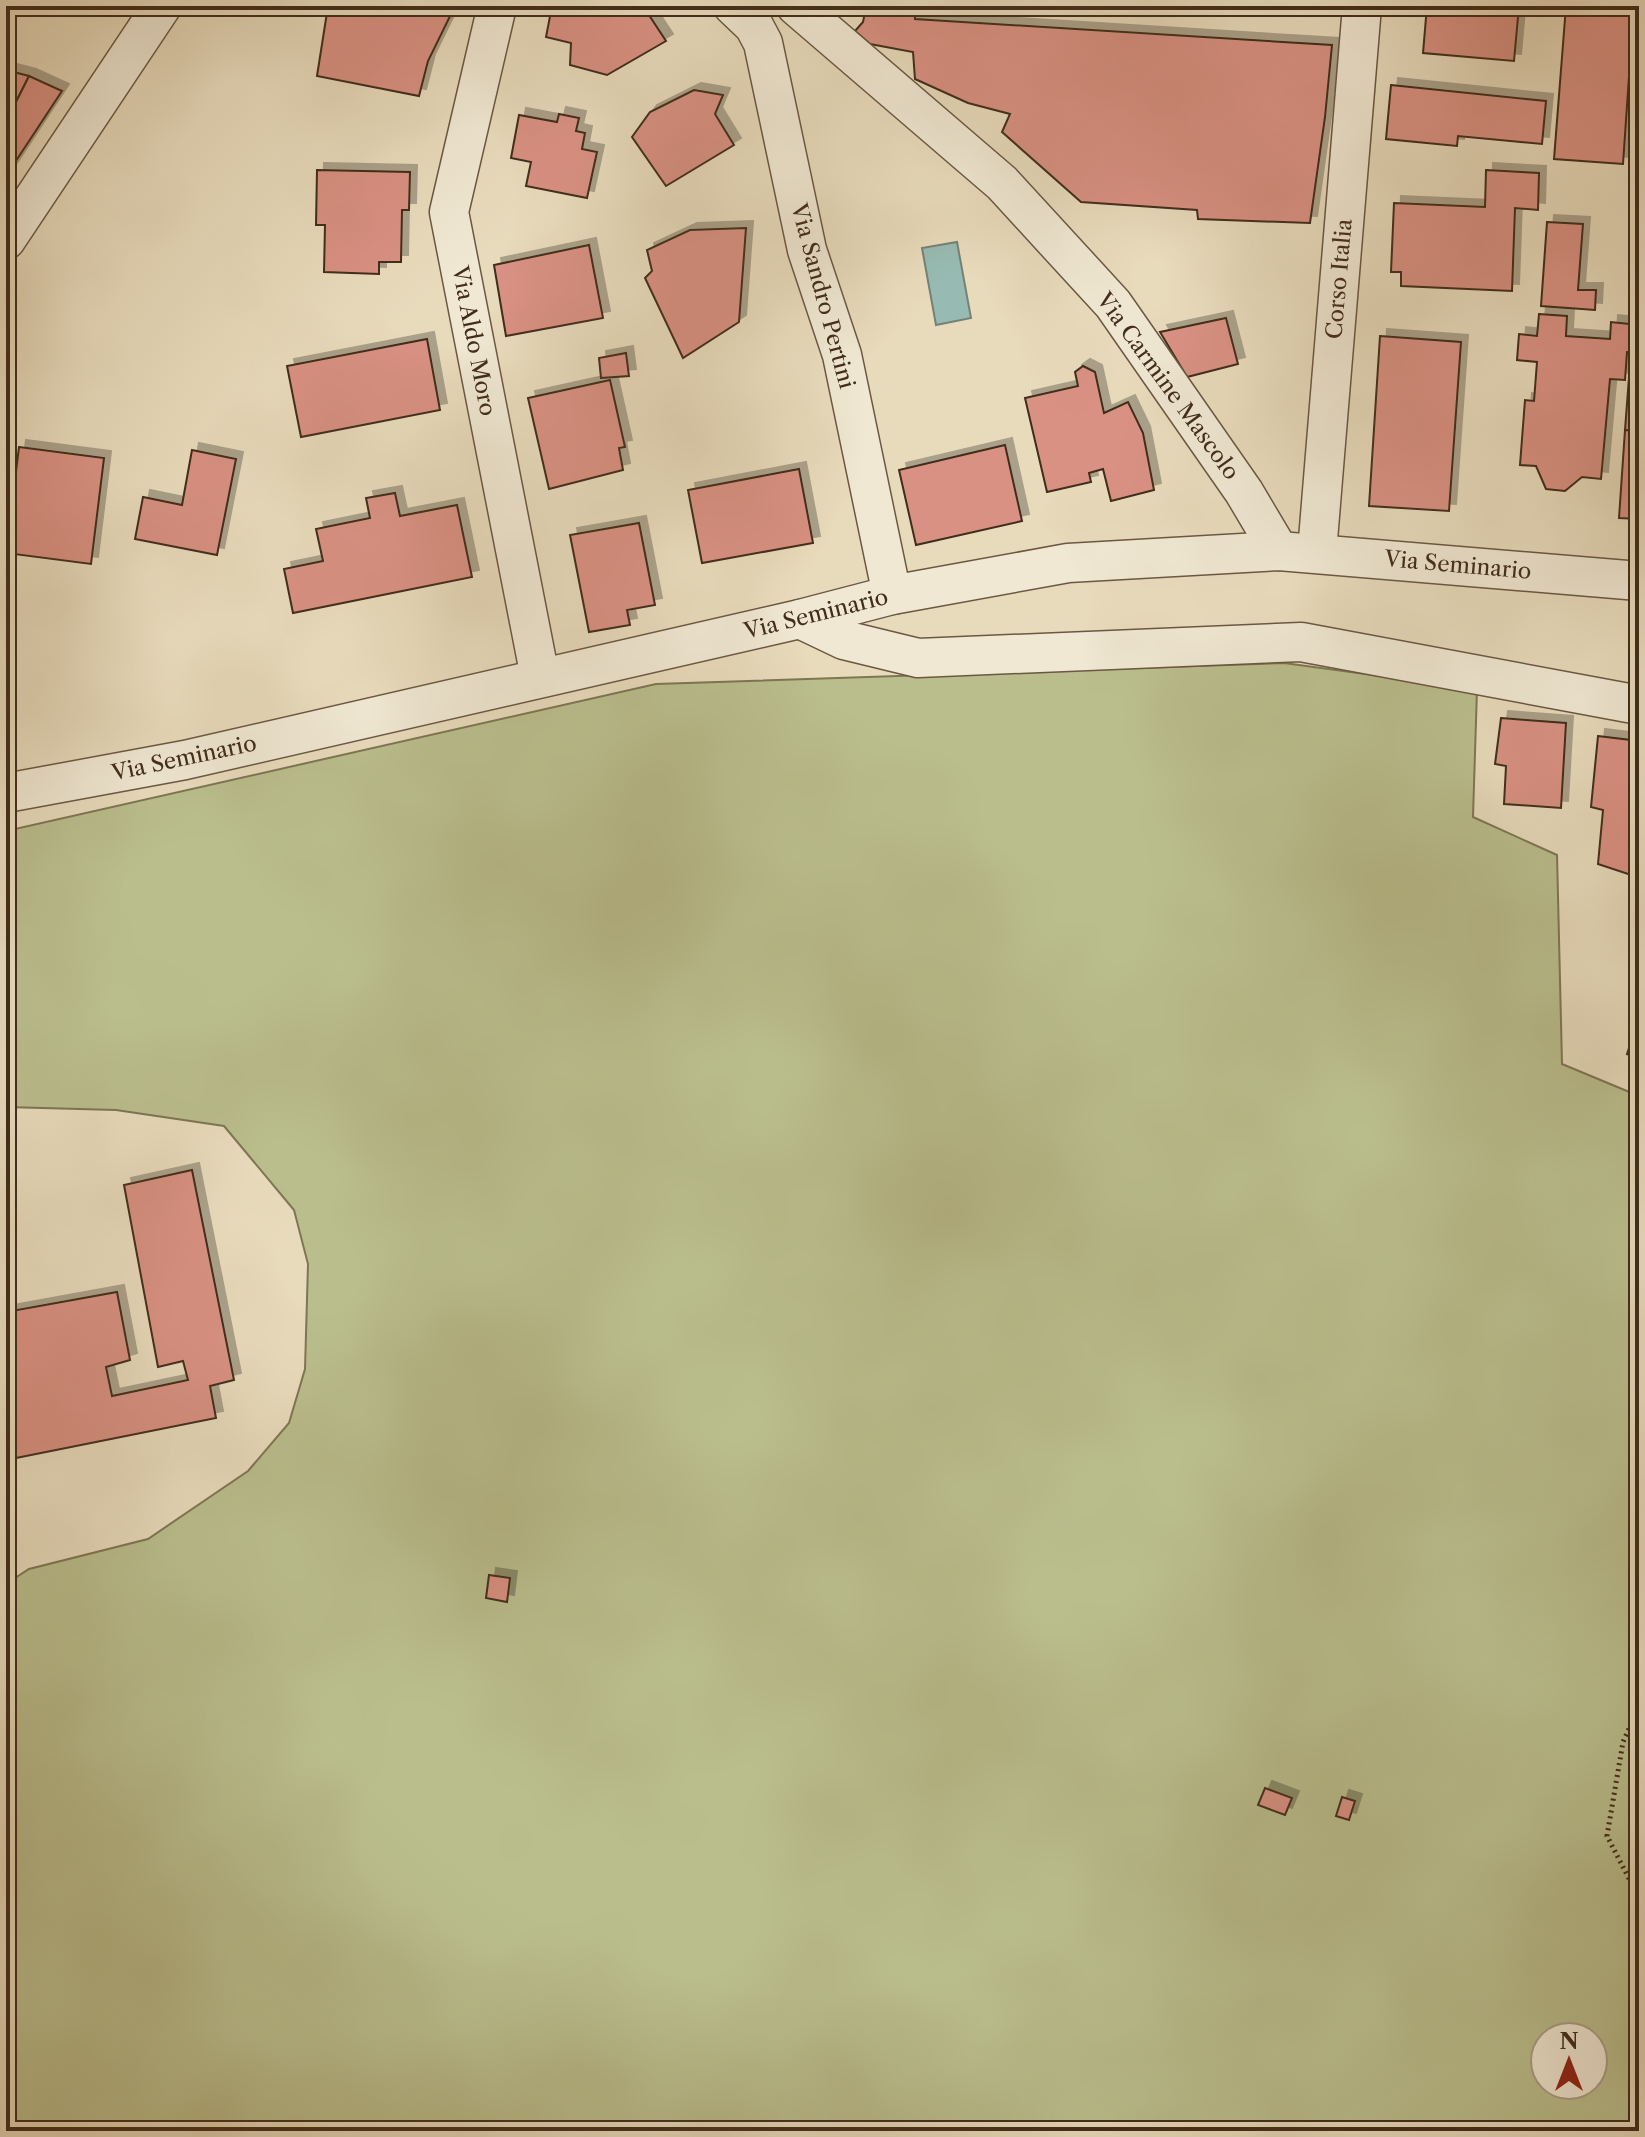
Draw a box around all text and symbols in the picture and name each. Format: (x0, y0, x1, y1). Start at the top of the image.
street label: Via Sandro Pertini (785, 200, 861, 392)
street label: Corso Italia (1320, 217, 1358, 340)
street label: Via Aldo Moro (446, 263, 502, 418)
street label: Via Carmine Mascolo (1090, 286, 1245, 485)
street label: Via Seminario (1382, 545, 1533, 585)
street label: Via Seminario (740, 583, 891, 645)
street label: Via Seminario (108, 729, 259, 787)
north arrow (1529, 2021, 1609, 2101)
text: N (1559, 2028, 1579, 2055)

